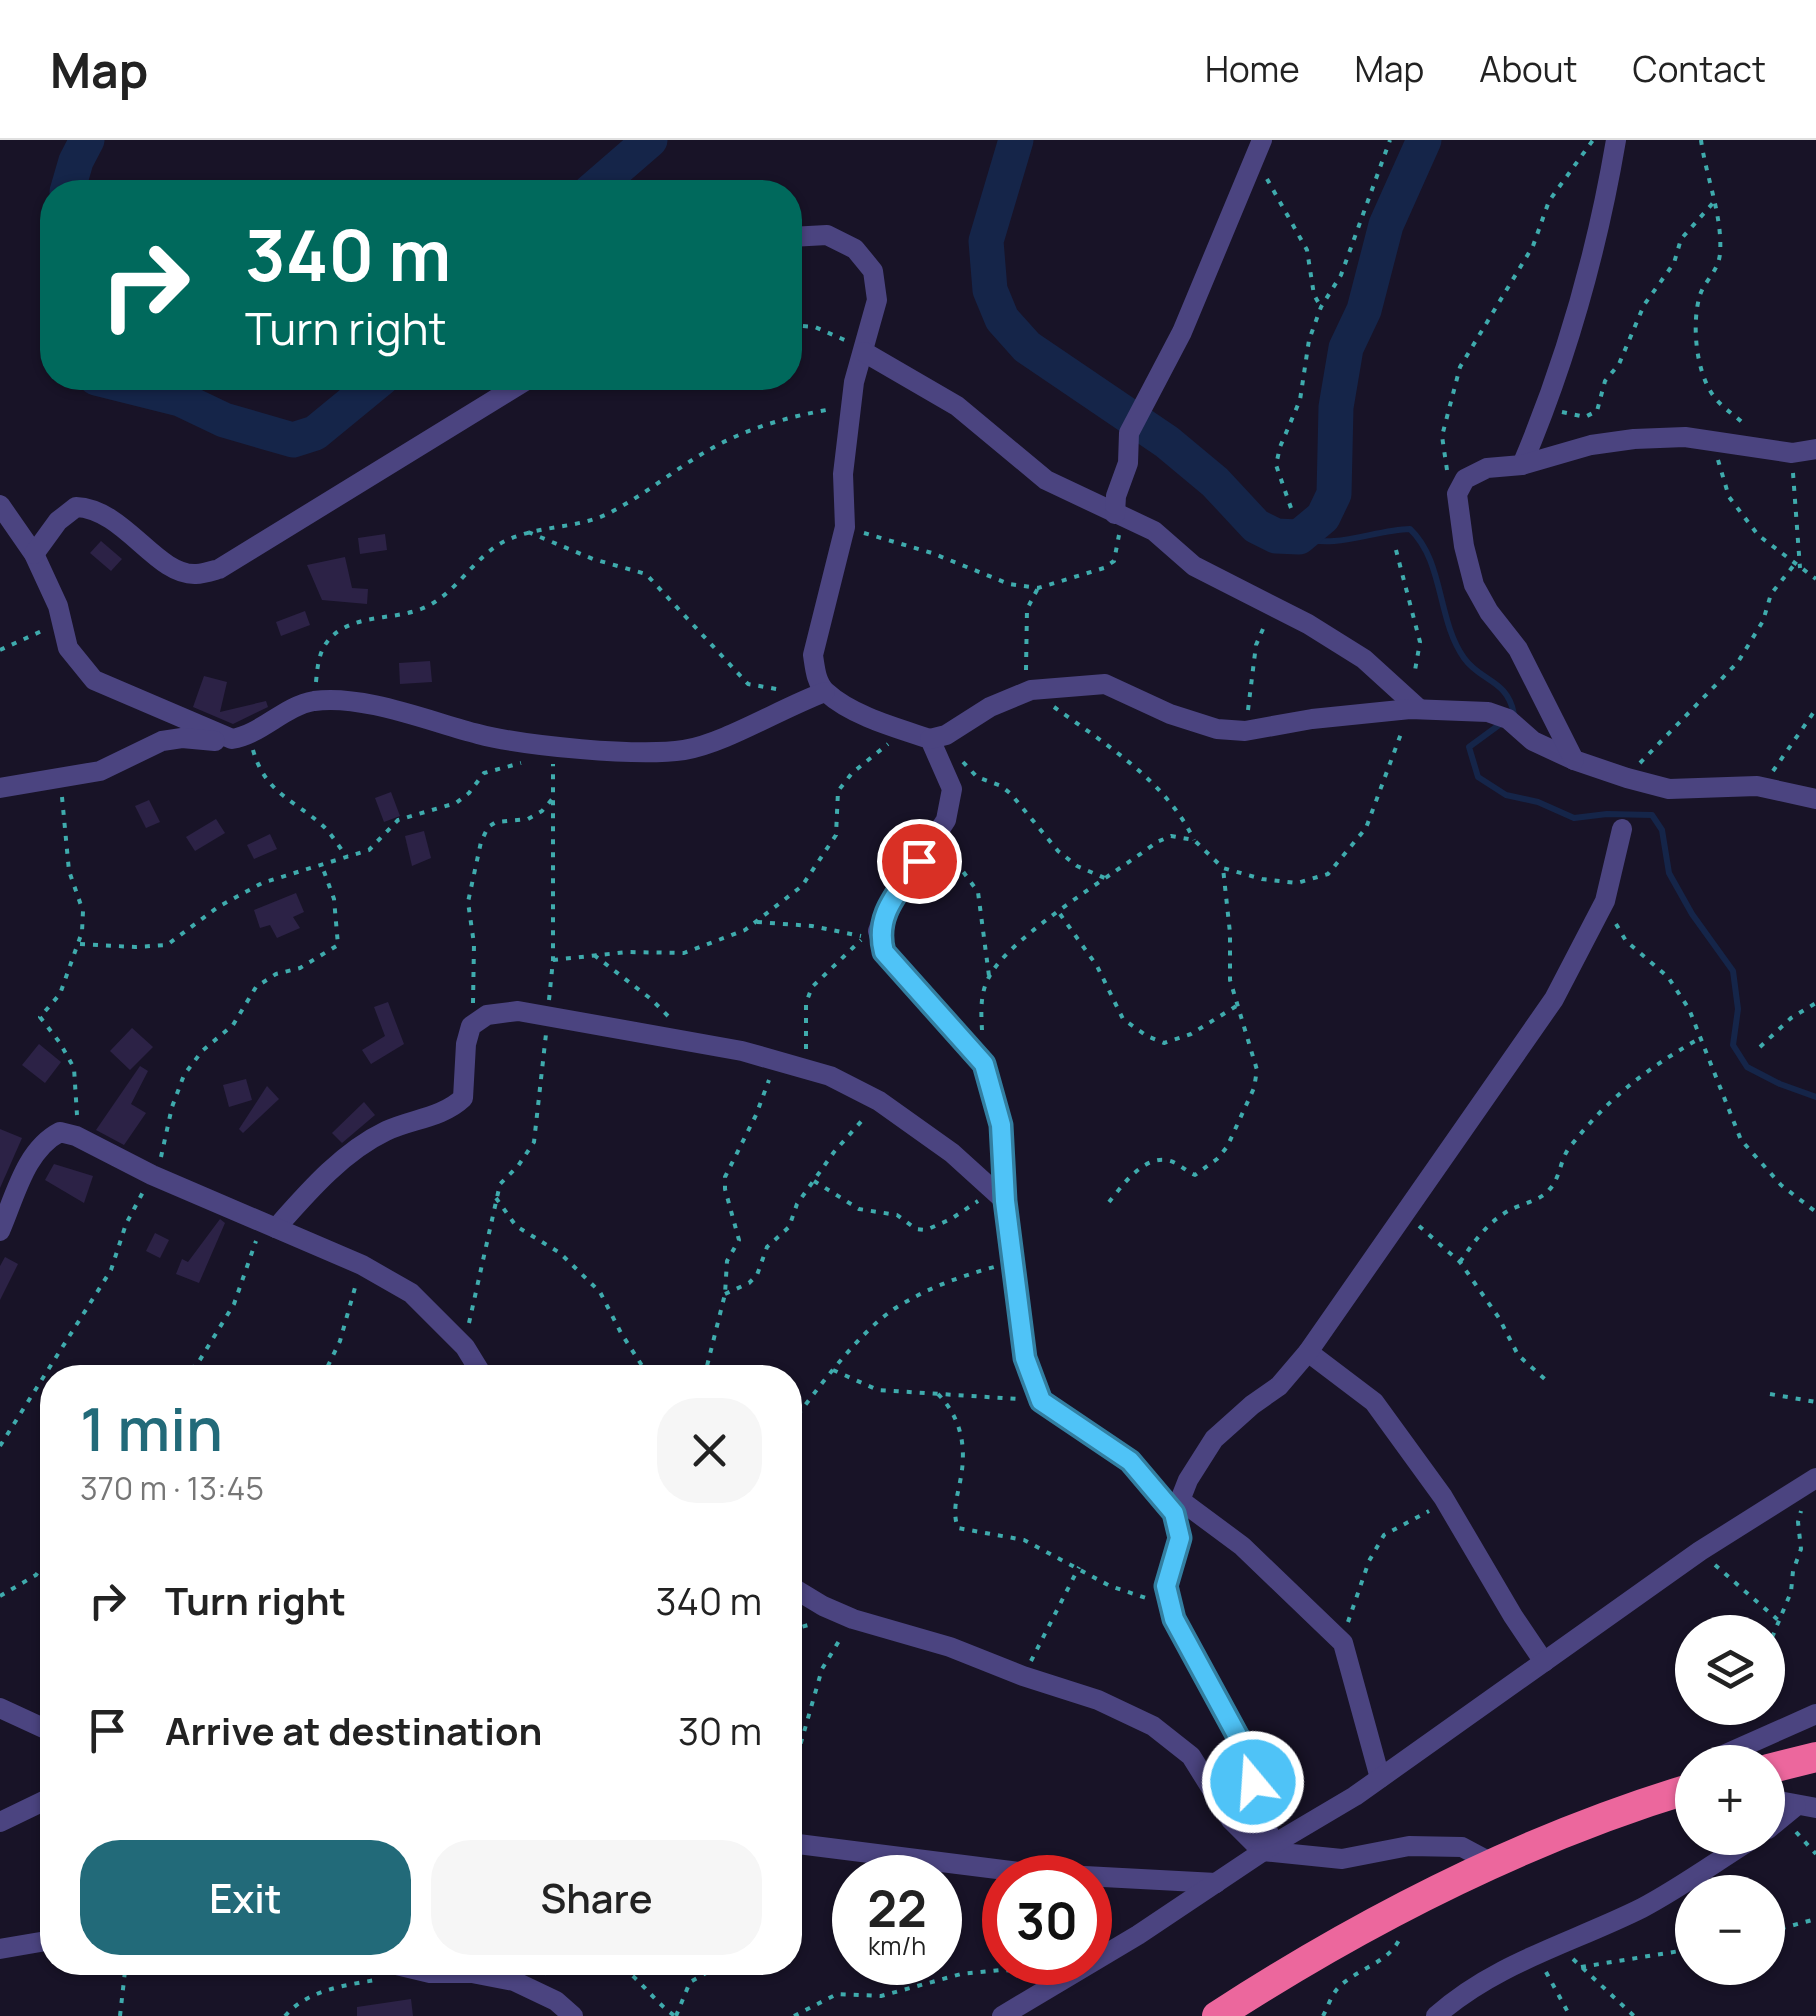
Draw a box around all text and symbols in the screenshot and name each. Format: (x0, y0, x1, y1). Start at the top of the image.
text: Map (50, 37, 148, 102)
text: Home (1205, 45, 1300, 93)
text: Map (1355, 45, 1424, 93)
text: About (1479, 45, 1578, 93)
text: Contact (1633, 45, 1766, 93)
text: 340 m (245, 206, 451, 302)
icon: right (80, 220, 210, 350)
text: Turn right (245, 297, 446, 359)
pin (877, 819, 962, 904)
icon: arrive (892, 834, 947, 889)
text: 1 min (80, 1387, 223, 1469)
button: close (657, 1398, 762, 1503)
text: 370 m · 13:45 (80, 1466, 264, 1510)
icon: right (80, 1573, 135, 1628)
text: Turn right (165, 1574, 346, 1626)
text: 340 m (656, 1574, 762, 1626)
map controls (1675, 1615, 1785, 1985)
button: layers (1675, 1615, 1785, 1725)
icon: arrive (80, 1703, 135, 1758)
text: Arrive at destination (165, 1704, 542, 1756)
text: 30 m (678, 1704, 762, 1756)
position arrow (1201, 1730, 1305, 1834)
button: + (1675, 1745, 1785, 1855)
button: Exit (80, 1840, 411, 1955)
button: Share (431, 1840, 762, 1955)
speed limit sign: 30 (982, 1855, 1112, 1985)
text: 22 (867, 1874, 927, 1942)
button: − (1675, 1875, 1785, 1985)
text: km/h (868, 1928, 926, 1963)

